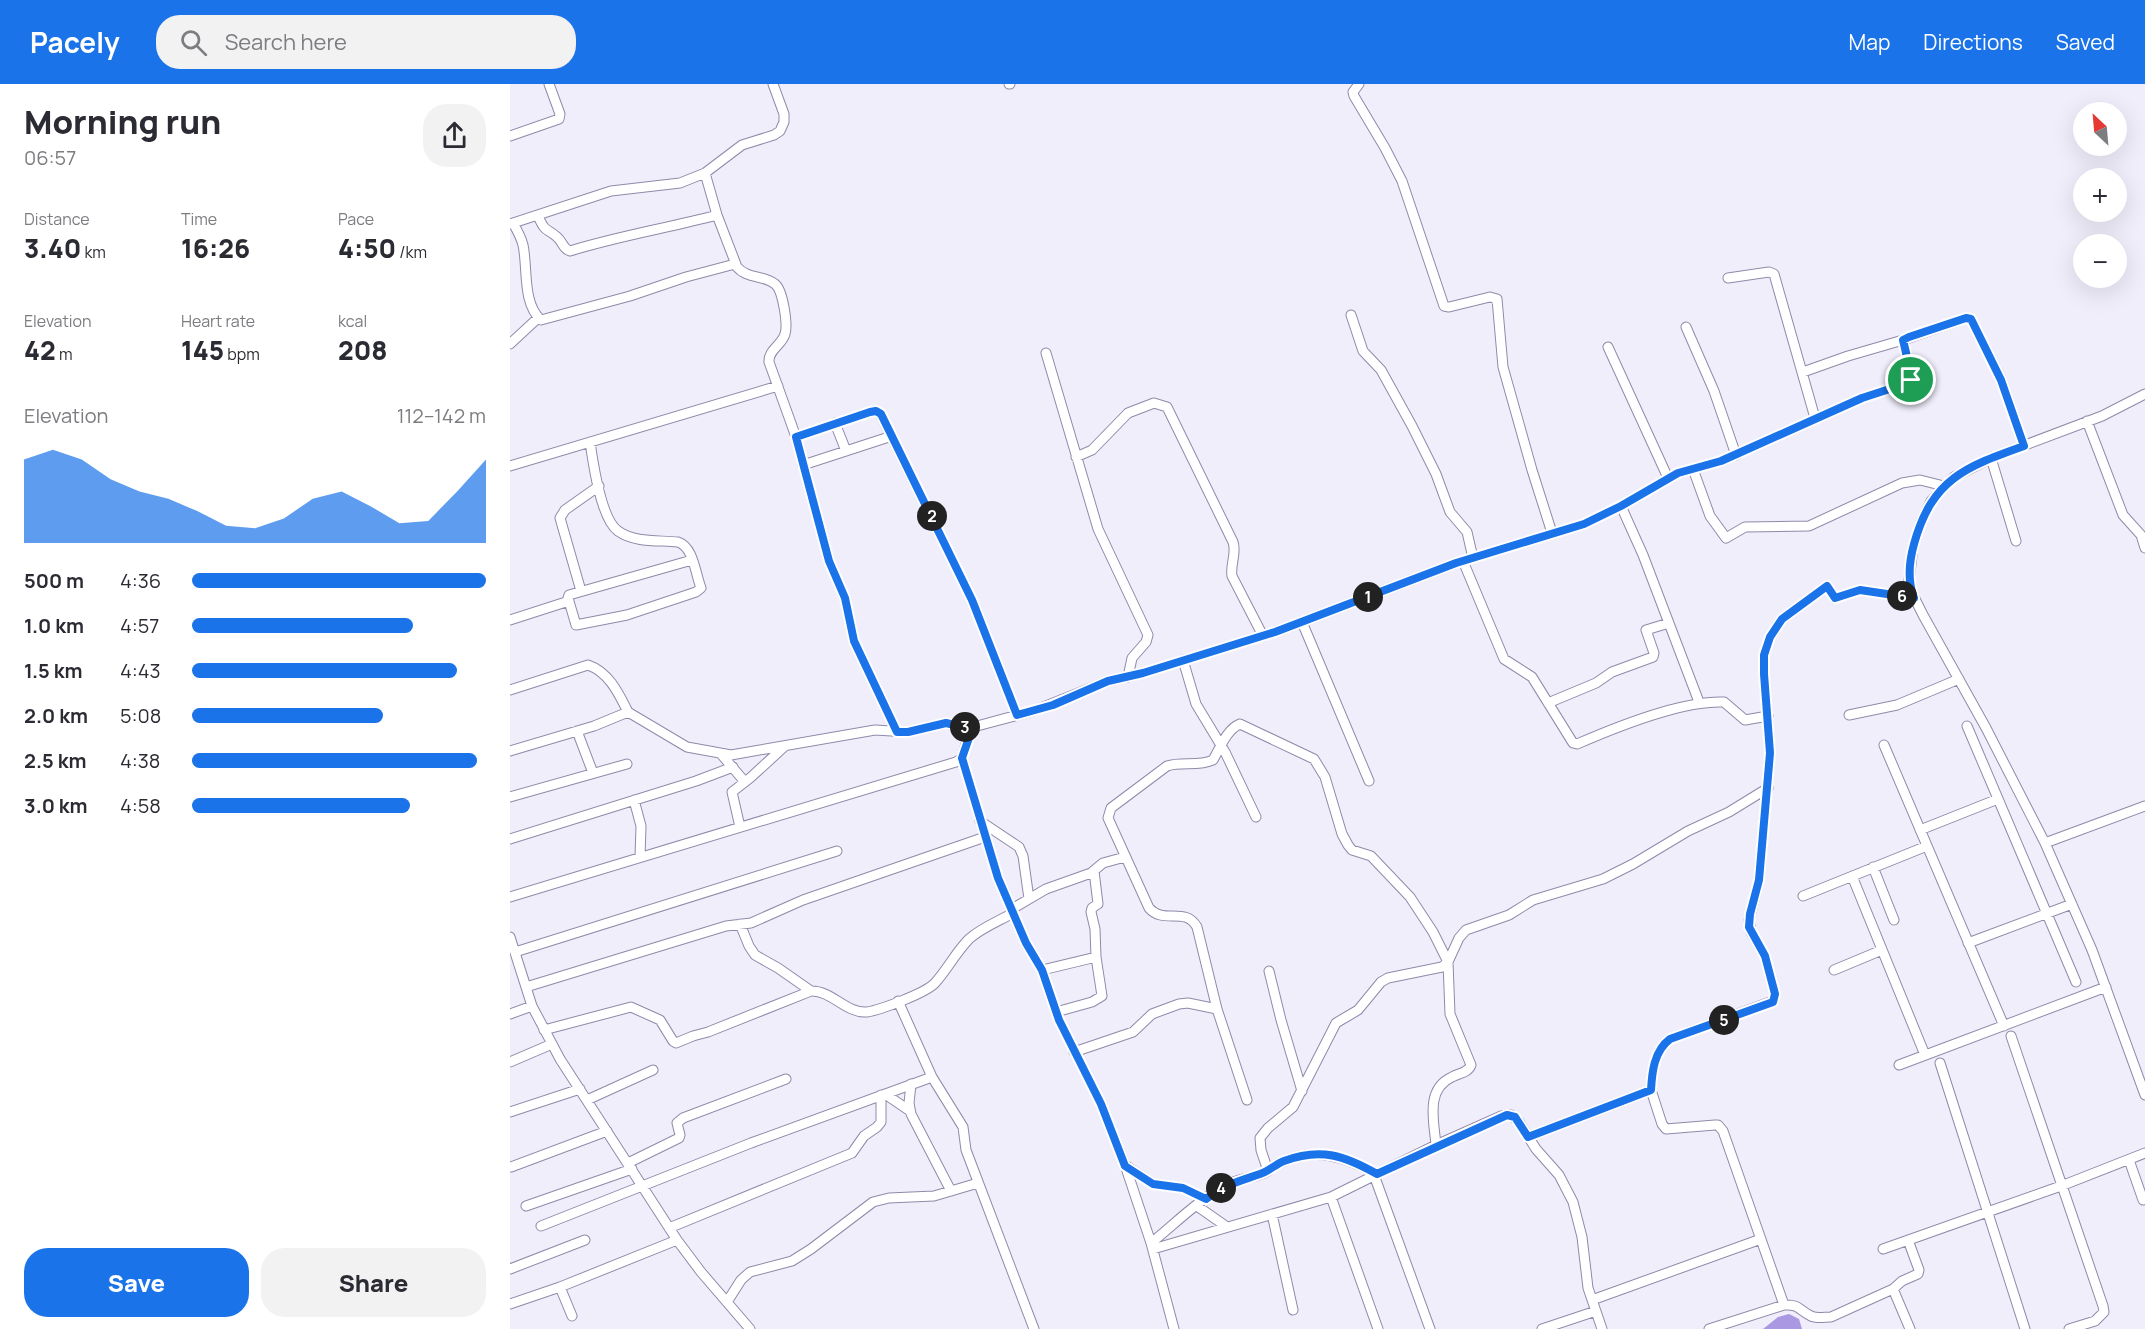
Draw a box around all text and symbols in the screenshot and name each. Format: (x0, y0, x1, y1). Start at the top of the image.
search box (156, 15, 576, 69)
text: Pacely (30, 23, 120, 61)
icon: search (177, 26, 210, 59)
text: Search here (225, 27, 347, 57)
text: Map (1849, 28, 1890, 56)
text: Directions (1923, 28, 2023, 56)
text: Saved (2056, 28, 2115, 56)
text: Morning run (24, 99, 221, 144)
north arrow (2073, 102, 2127, 156)
map controls (2073, 102, 2127, 288)
button: share (423, 104, 486, 167)
text: 06:57 (24, 144, 76, 171)
button: + (2073, 168, 2127, 222)
text: Distance (24, 208, 90, 230)
text: Time (181, 208, 217, 230)
text: Pace (338, 208, 374, 230)
text: 3.40 (24, 230, 81, 266)
text: 16:26 (181, 230, 250, 266)
text: 4:50 (338, 230, 396, 266)
button: − (2073, 234, 2127, 288)
text: km (81, 241, 106, 263)
text: /km (396, 241, 427, 263)
text: Elevation (24, 310, 92, 332)
text: Heart rate (181, 310, 255, 332)
text: kcal (338, 310, 367, 332)
text: 42 (24, 332, 56, 368)
text: 145 (181, 332, 224, 368)
text: 208 (338, 332, 387, 368)
text: m (56, 343, 72, 365)
text: bpm (224, 343, 260, 365)
pin (1885, 354, 1936, 405)
icon: arrive (1894, 363, 1927, 396)
text: Elevation (24, 402, 108, 429)
text: 112–142 m (397, 402, 486, 429)
pin: 2 (917, 501, 947, 531)
text: 2 (927, 505, 937, 527)
text: 500 m (24, 567, 84, 594)
text: 4:36 (120, 567, 161, 594)
pin: 6 (1887, 581, 1917, 611)
pin: 1 (1353, 582, 1383, 612)
text: 6 (1897, 585, 1907, 607)
text: 1 (1364, 586, 1372, 608)
text: 1.0 km (24, 612, 84, 639)
text: 4:57 (120, 612, 159, 639)
text: 1.5 km (24, 657, 83, 684)
text: 4:43 (120, 657, 161, 684)
text: 2.0 km (24, 702, 88, 729)
text: 5:08 (120, 702, 161, 729)
pin: 3 (950, 712, 980, 742)
text: 3 (960, 716, 970, 738)
text: 2.5 km (24, 747, 86, 774)
text: 4:38 (120, 747, 160, 774)
text: 3.0 km (24, 792, 88, 819)
text: 4:58 (120, 792, 161, 819)
pin: 5 (1709, 1005, 1739, 1035)
text: 5 (1719, 1009, 1729, 1031)
pin: 4 (1206, 1173, 1236, 1203)
text: 4 (1216, 1177, 1226, 1199)
button: Save (24, 1248, 249, 1317)
button: Share (261, 1248, 486, 1317)

